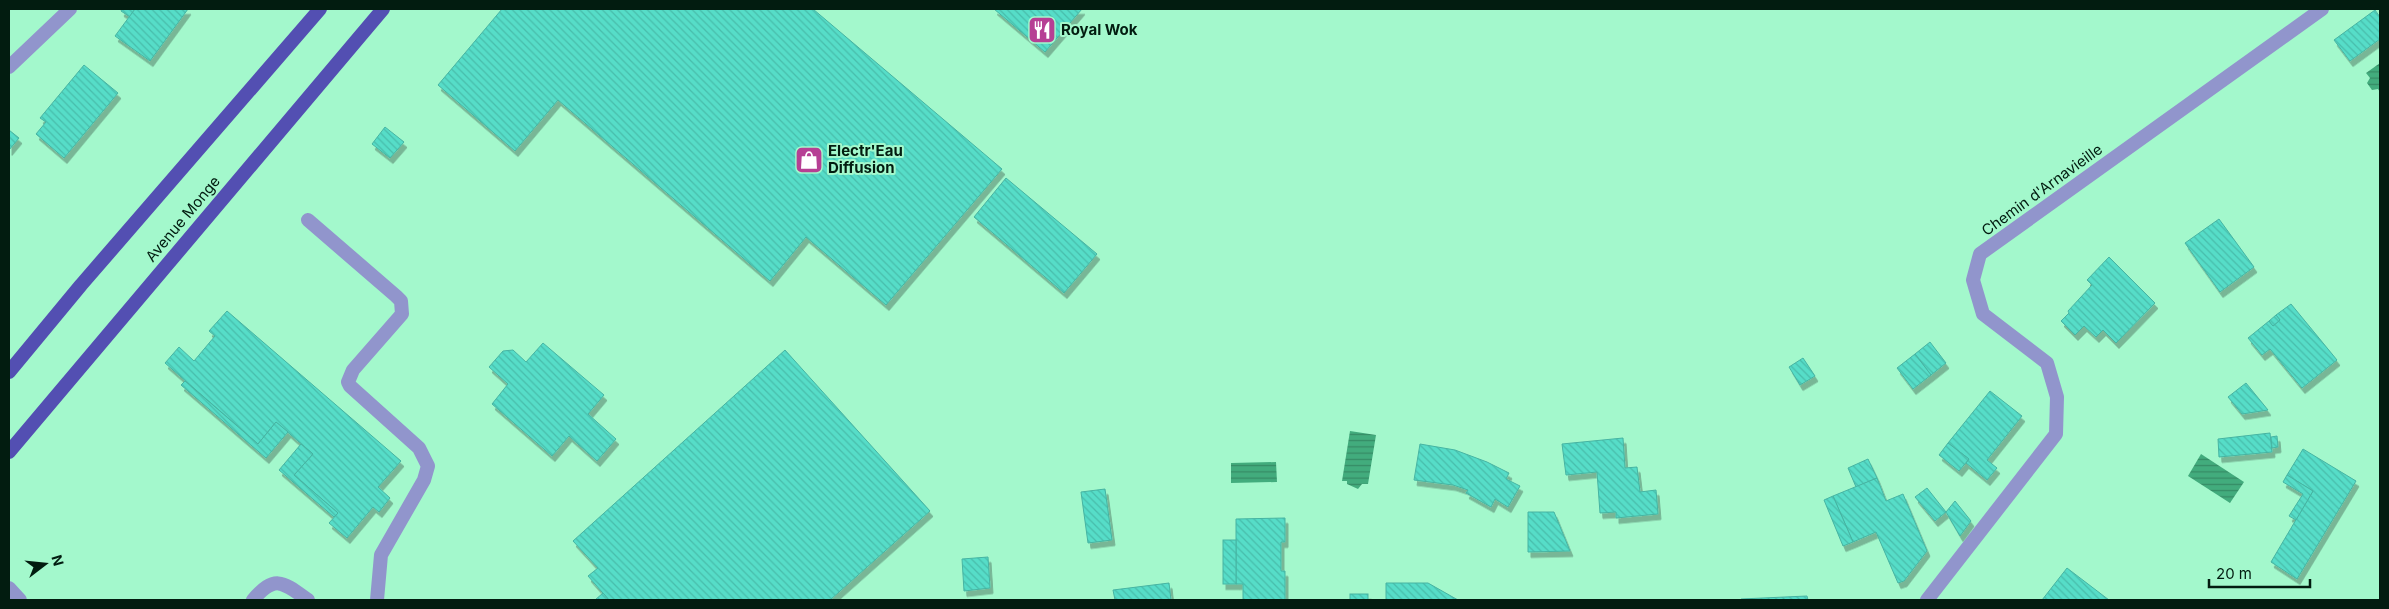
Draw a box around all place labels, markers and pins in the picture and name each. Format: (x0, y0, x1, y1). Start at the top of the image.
restaurant icon: Royal Wok (1027, 15, 1057, 45)
place label: Royal Wok (1061, 20, 1138, 39)
place label: Electr'Eau Diffusion (828, 141, 903, 177)
shop icon: Electr'Eau Diffusion (794, 145, 824, 175)

